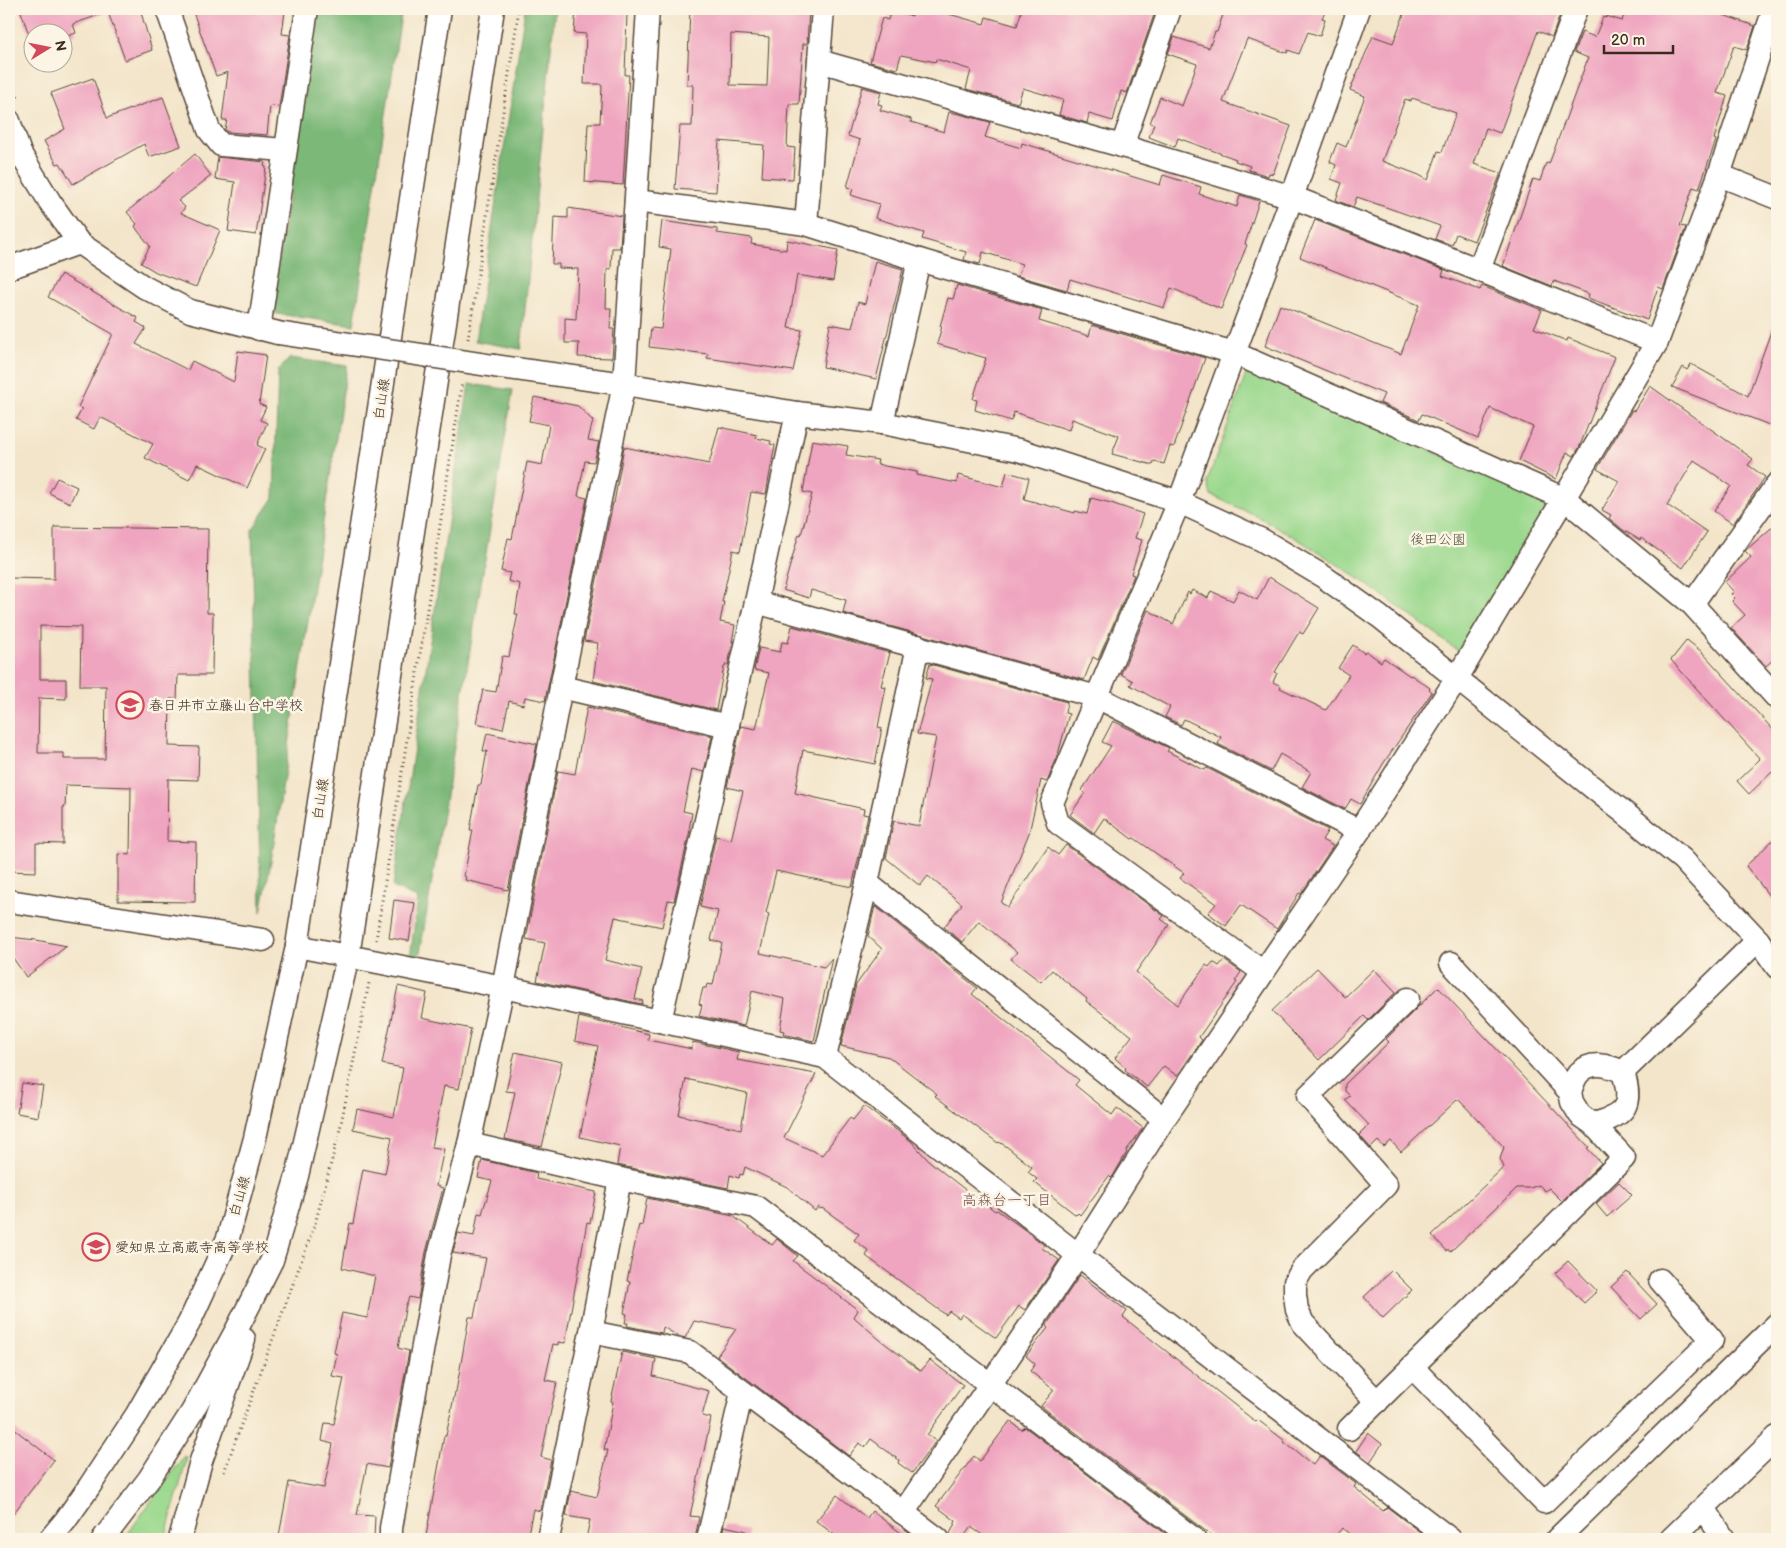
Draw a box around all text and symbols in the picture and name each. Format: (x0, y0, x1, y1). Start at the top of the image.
north arrow (22, 22, 72, 72)
scale bar (1604, 22, 1672, 54)
text: 20 m (1611, 31, 1645, 50)
text: N (51, 39, 70, 52)
street label: 白山線 (370, 377, 393, 421)
park label: 後田公園 (1410, 531, 1466, 548)
school or university icon: 春日井市立藤山台中学校 (115, 690, 145, 720)
place label: 春日井市立藤山台中学校 (149, 697, 303, 714)
street label: 白山線 (309, 777, 332, 821)
street label: 白山線 (226, 1174, 253, 1219)
district label: 高森台一丁目 (962, 1191, 1052, 1210)
school or university icon: 愛知県立高蔵寺高等学校 (81, 1232, 111, 1262)
place label: 愛知県立高蔵寺高等学校 (115, 1239, 269, 1256)

